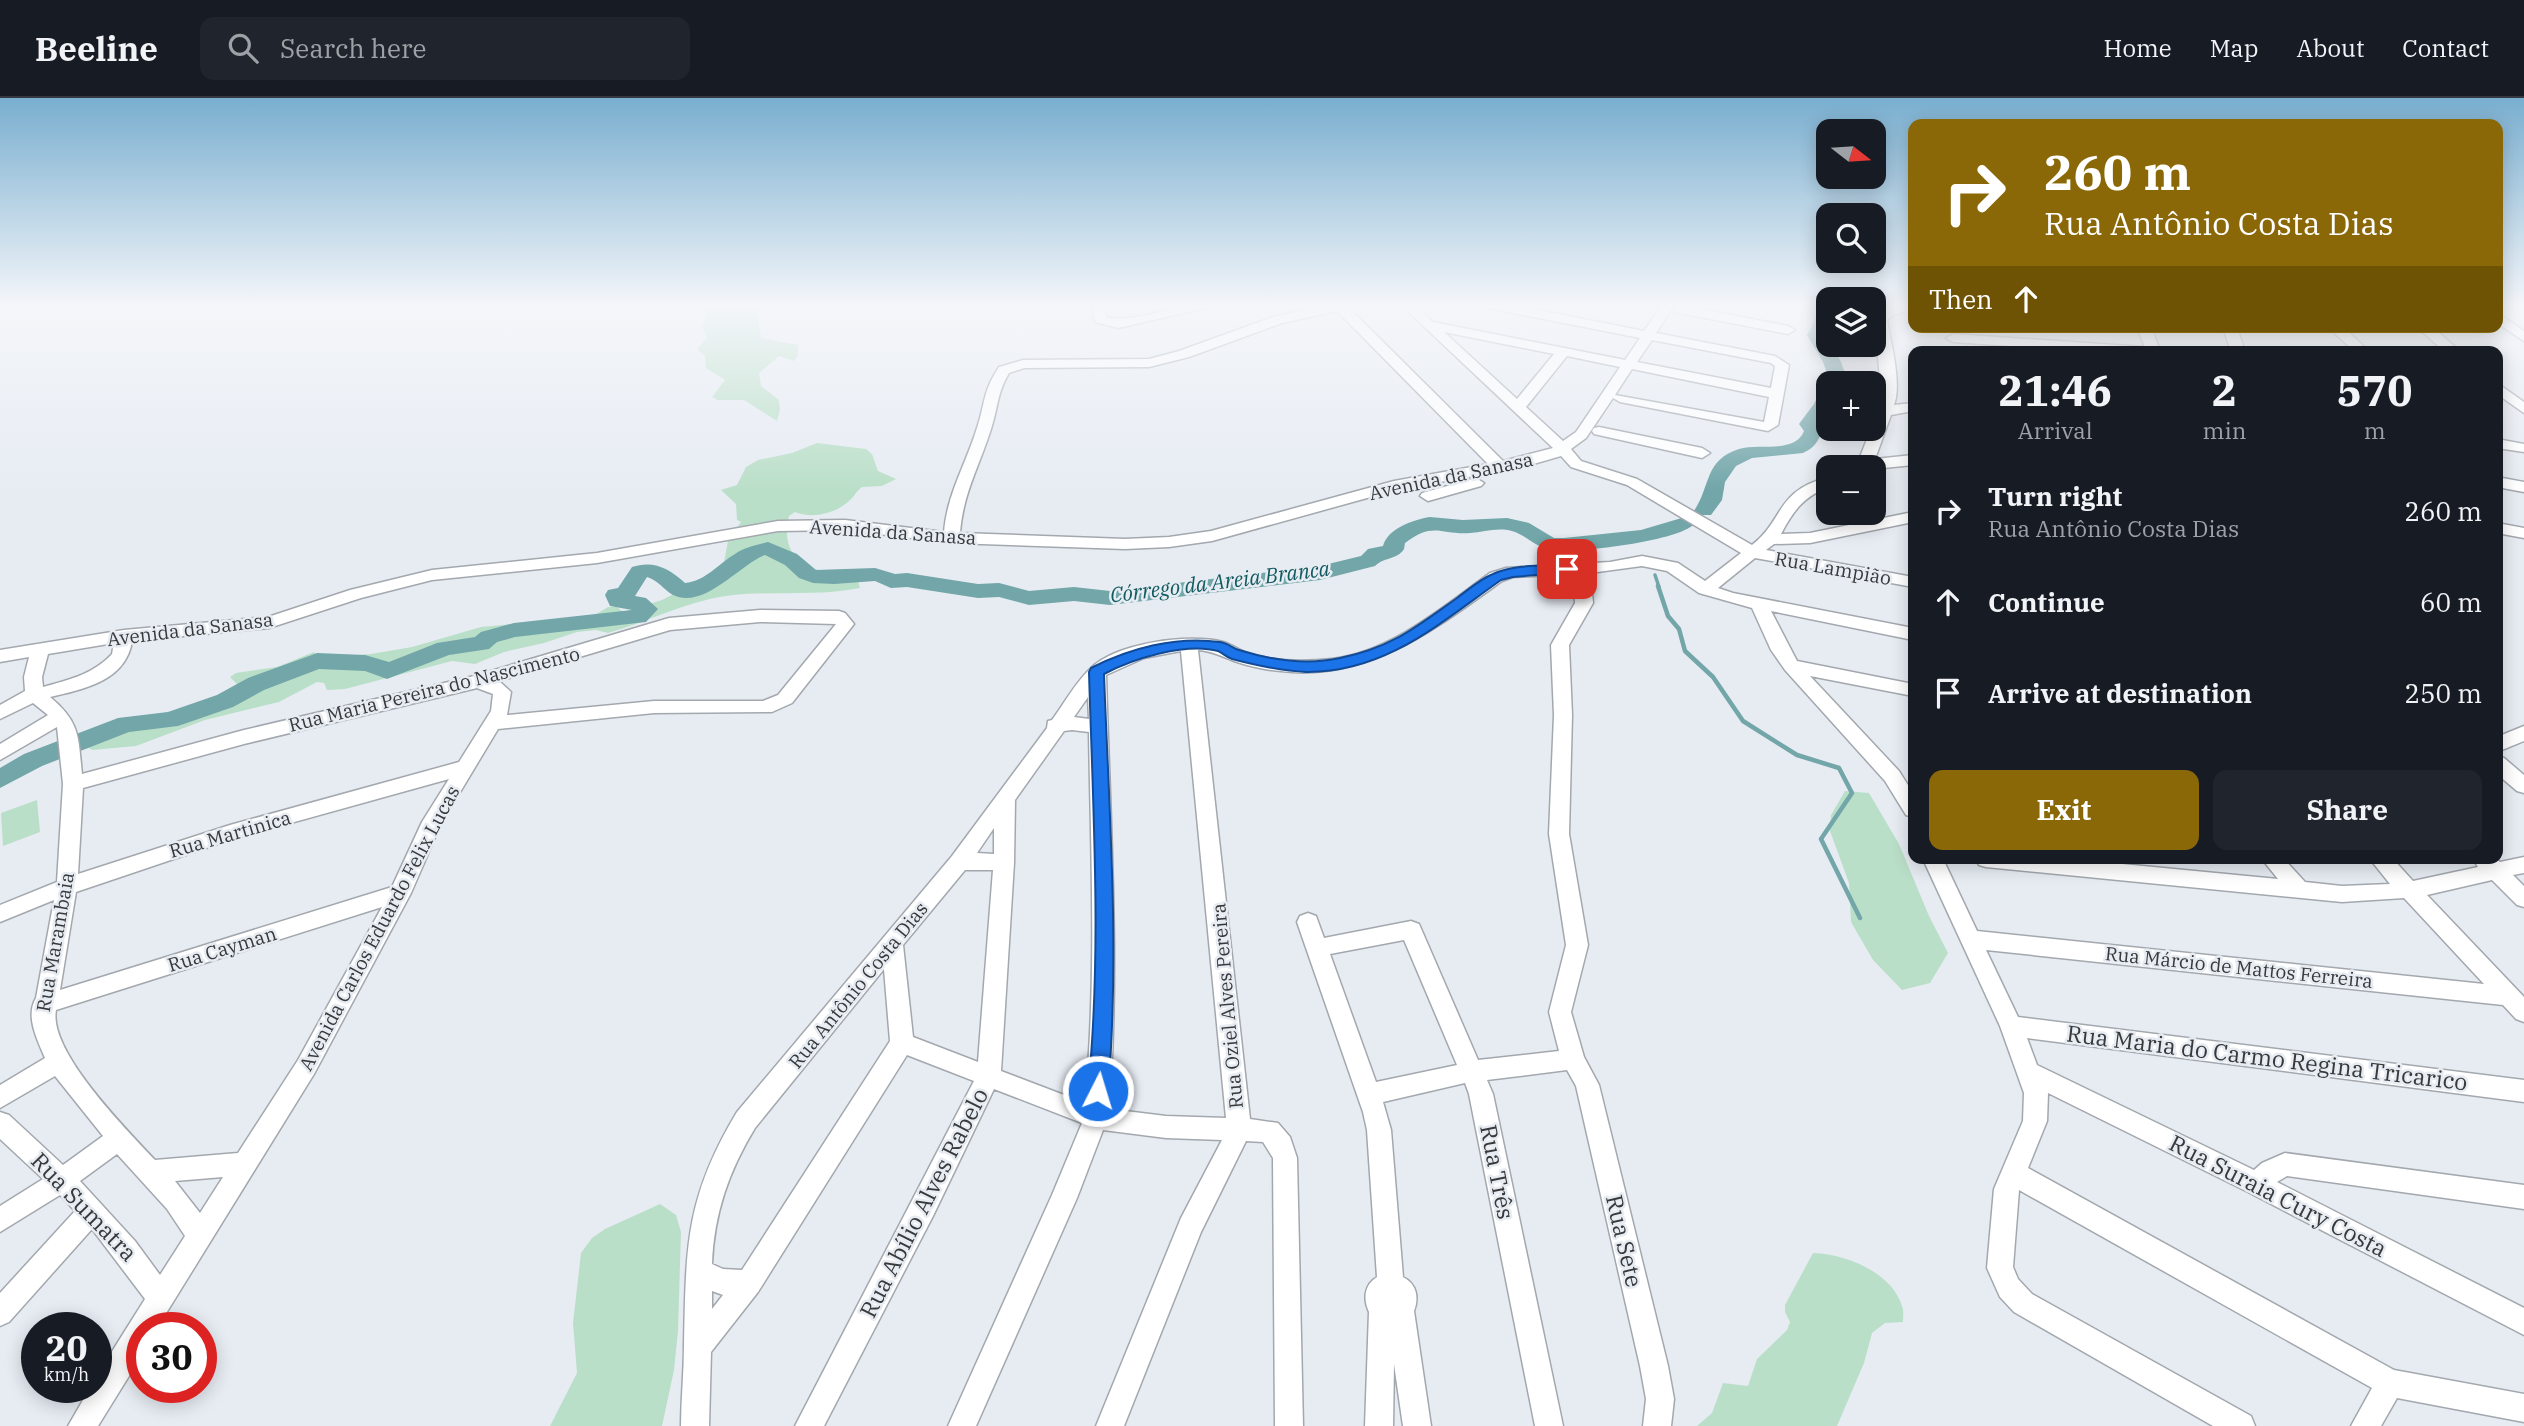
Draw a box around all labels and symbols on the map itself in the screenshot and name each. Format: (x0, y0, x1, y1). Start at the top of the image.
north arrow (1816, 119, 1886, 189)
street label: Avenida da Sanasa (1367, 447, 1535, 505)
street label: Avenida da Sanasa (809, 514, 977, 550)
pin (1537, 539, 1597, 599)
street label: Rua Lampião (1773, 546, 1893, 590)
water label: Córrego da Areia Branca (1108, 554, 1332, 608)
street label: Avenida da Sanasa (106, 607, 274, 651)
street label: Rua Maria Pereira do Nascimento (286, 641, 582, 737)
street label: Avenida Carlos Eduardo Felix Lucas (293, 781, 465, 1075)
street label: Rua Martinica (166, 805, 294, 863)
street label: Rua Marambaia (31, 870, 79, 1014)
street label: Rua Antônio Costa Dias (783, 897, 933, 1073)
street label: Rua Oziel Alves Pereira (1206, 902, 1248, 1110)
street label: Rua Cayman (165, 921, 279, 977)
street label: Rua Márcio de Mattos Ferreira (2104, 941, 2374, 993)
street label: Rua Maria do Carmo Regina Tricarico (2065, 1018, 2469, 1096)
position arrow (1061, 1054, 1135, 1128)
street label: Rua Abílio Alves Rabelo (852, 1083, 994, 1323)
street label: Rua Três (1474, 1122, 1522, 1222)
street label: Rua Suraia Cury Costa (2165, 1127, 2392, 1263)
street label: Rua Sumatra (25, 1145, 144, 1267)
street label: Rua Sete (1600, 1192, 1650, 1290)
speed limit sign: 30 (126, 1312, 217, 1403)

